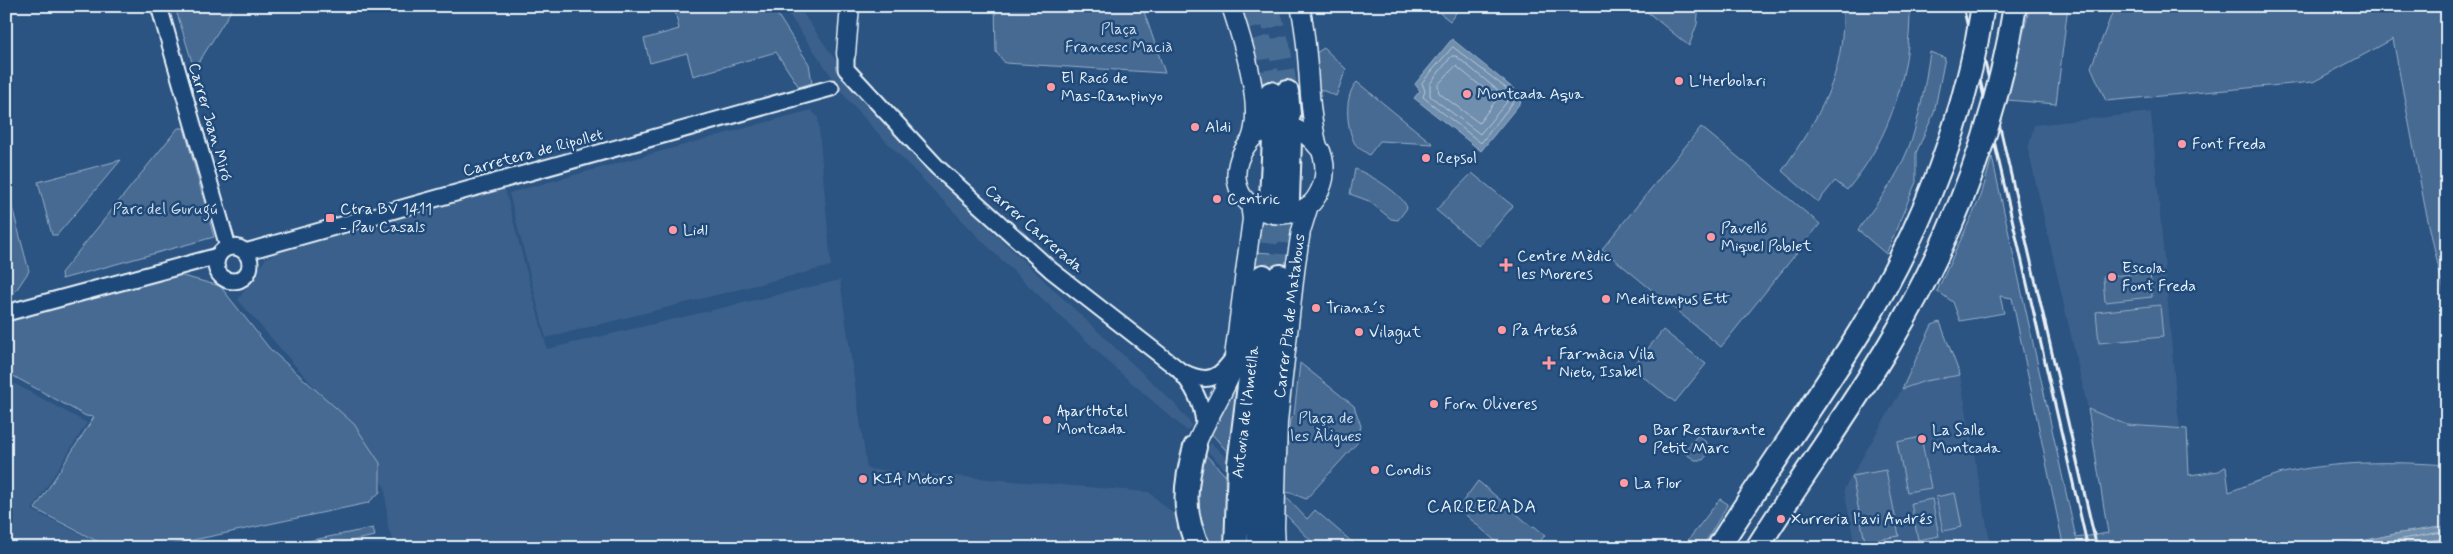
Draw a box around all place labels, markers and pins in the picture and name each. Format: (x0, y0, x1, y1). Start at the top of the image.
place label: El Racó de Mas-Rampinyo (1061, 68, 1163, 107)
place label: L'Herbolari (1689, 71, 1766, 92)
marker: L'Herbolari (1673, 75, 1685, 87)
marker: El Racó de Mas-Rampinyo (1045, 81, 1057, 93)
place label: Montcada Aqua (1477, 84, 1584, 105)
marker: Montcada Aqua (1461, 88, 1473, 100)
place label: Aldi (1205, 117, 1231, 138)
marker: Aldi (1189, 121, 1201, 133)
place label: Font Freda (2192, 134, 2266, 155)
marker: Font Freda (2176, 138, 2188, 150)
place label: Repsol (1436, 148, 1477, 169)
marker: Repsol (1420, 152, 1432, 164)
place label: Centric (1227, 189, 1280, 210)
marker: Centric (1211, 193, 1223, 205)
place label: Ctra BV 1411 - Pau Casals (340, 199, 432, 238)
marker: Ctra BV 1411 - Pau Casals (324, 212, 336, 224)
place label: Pavelló Miquel Poblet (1721, 218, 1812, 257)
place label: Lidl (683, 220, 708, 241)
marker: Lidl (667, 224, 679, 236)
marker: Pavelló Miquel Poblet (1705, 231, 1717, 243)
place label: Centre Mèdic les Moreres (1517, 246, 1611, 285)
marker: Centre Mèdic les Moreres (1499, 258, 1513, 272)
place label: Escola Font Freda (2122, 258, 2196, 297)
marker: Escola Font Freda (2106, 271, 2118, 283)
place label: Meditempus Ett (1616, 289, 1731, 310)
marker: Meditempus Ett (1600, 293, 1612, 305)
place label: Triana´s (1326, 298, 1385, 319)
marker: Triana´s (1310, 302, 1322, 314)
place label: Pa Artesá (1512, 320, 1578, 341)
place label: Vilagut (1369, 322, 1422, 344)
marker: Pa Artesá (1496, 324, 1508, 336)
marker: Vilagut (1353, 326, 1365, 338)
place label: Farmàcia Vila Nieto, Isabel (1559, 344, 1655, 383)
marker: Farmàcia Vila Nieto, Isabel (1543, 357, 1555, 369)
place label: Forn Oliveres (1444, 394, 1537, 415)
marker: Forn Oliveres (1428, 398, 1440, 410)
place label: ApartHotel Montcada (1057, 401, 1128, 440)
marker: ApartHotel Montcada (1041, 414, 1053, 426)
place label: Bar Restaurante Petit Marc (1653, 420, 1766, 459)
place label: La Salle Montcada (1932, 420, 2001, 459)
marker: Bar Restaurante Petit Marc (1637, 433, 1649, 445)
marker: La Salle Montcada (1916, 433, 1928, 445)
place label: Condis (1385, 460, 1431, 481)
marker: Condis (1369, 464, 1381, 476)
place label: KIA Motors (873, 469, 953, 490)
marker: KIA Motors (857, 473, 869, 485)
place label: La Flor (1634, 473, 1682, 494)
marker: La Flor (1618, 477, 1630, 489)
place label: Xurreria l'avi Andrés (1791, 509, 1933, 530)
marker: Xurreria l'avi Andrés (1775, 513, 1787, 525)

